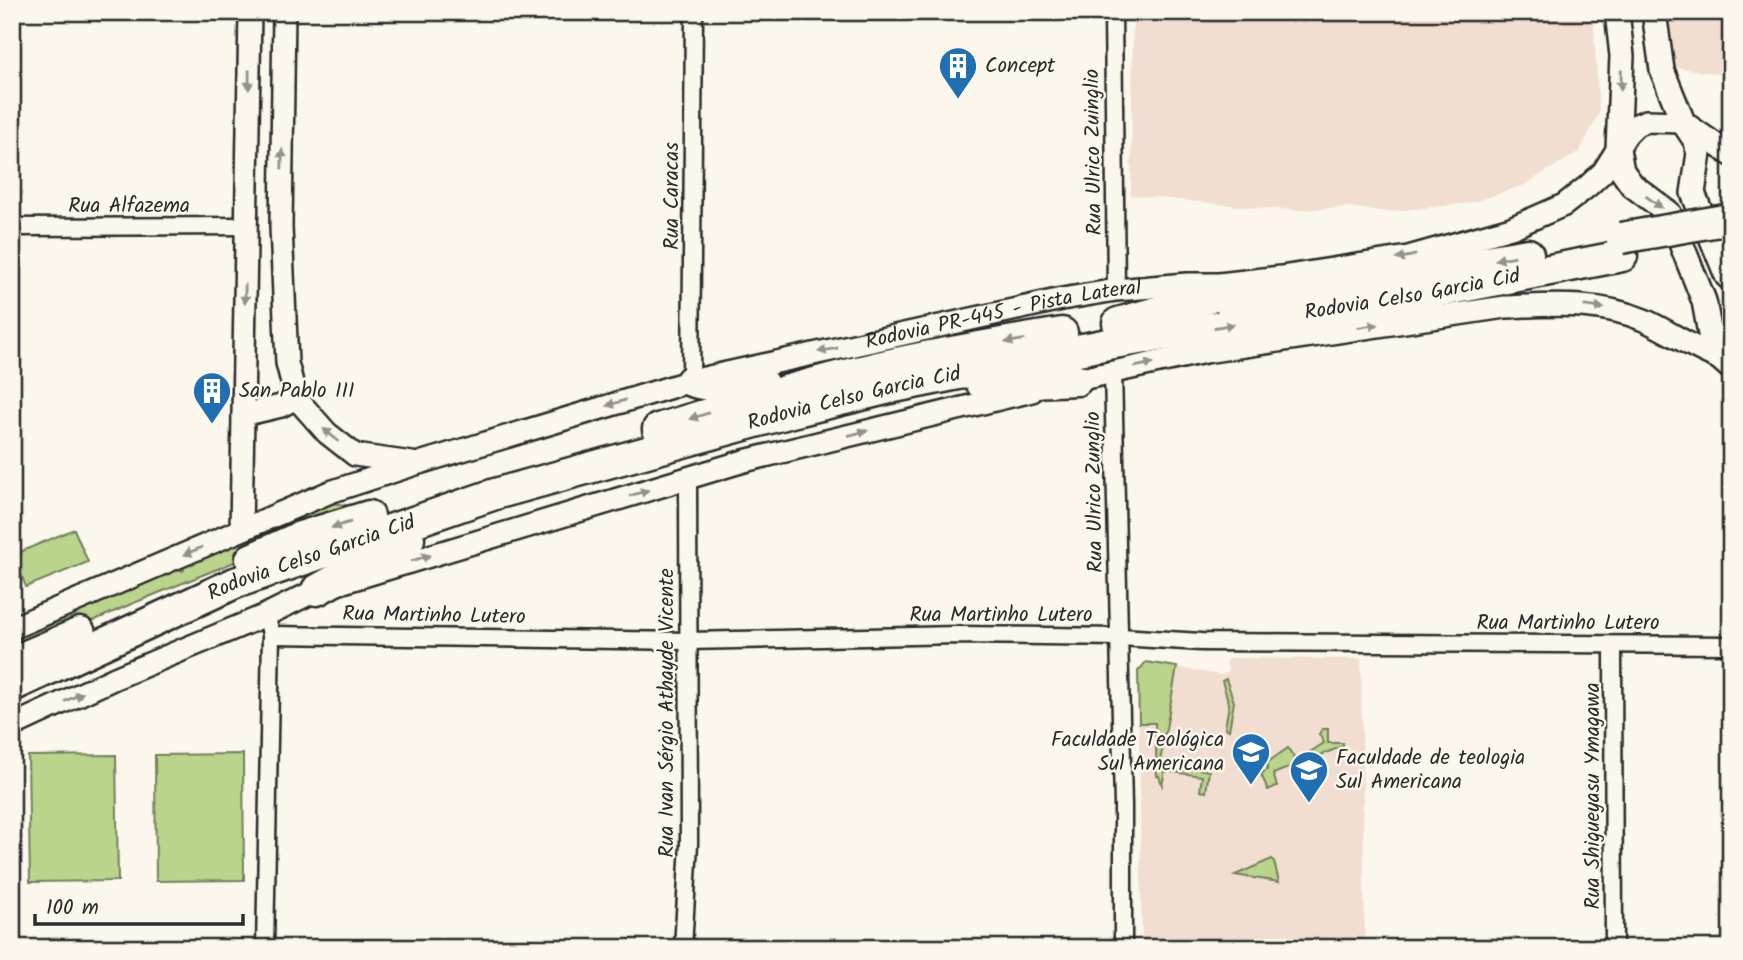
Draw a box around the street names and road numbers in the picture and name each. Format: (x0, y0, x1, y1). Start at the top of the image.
street label: Rua Ulrico Zuinglio (1076, 68, 1112, 236)
street label: Rua Caracas (656, 142, 689, 250)
street label: Rua Alfazema (68, 190, 190, 223)
street label: Rodovia Celso Garcia Cid (1302, 259, 1523, 329)
street label: Rodovia PR-445 - Pista Lateral (862, 271, 1142, 358)
street label: Rodovia Celso Garcia Cid (743, 357, 964, 440)
street label: Rua Ulrico Zunglio (1077, 411, 1113, 573)
street label: Rodovia Celso Garcia Cid (202, 506, 420, 610)
street label: Rua Ivan Sérgio Athayde Vicente (651, 568, 684, 858)
street label: Rua Martinho Lutero (342, 598, 526, 634)
street label: Rua Martinho Lutero (909, 599, 1093, 632)
street label: Rua Martinho Lutero (1476, 607, 1660, 640)
street label: Rua Shigueyasu Ymagawa (1577, 682, 1610, 910)

